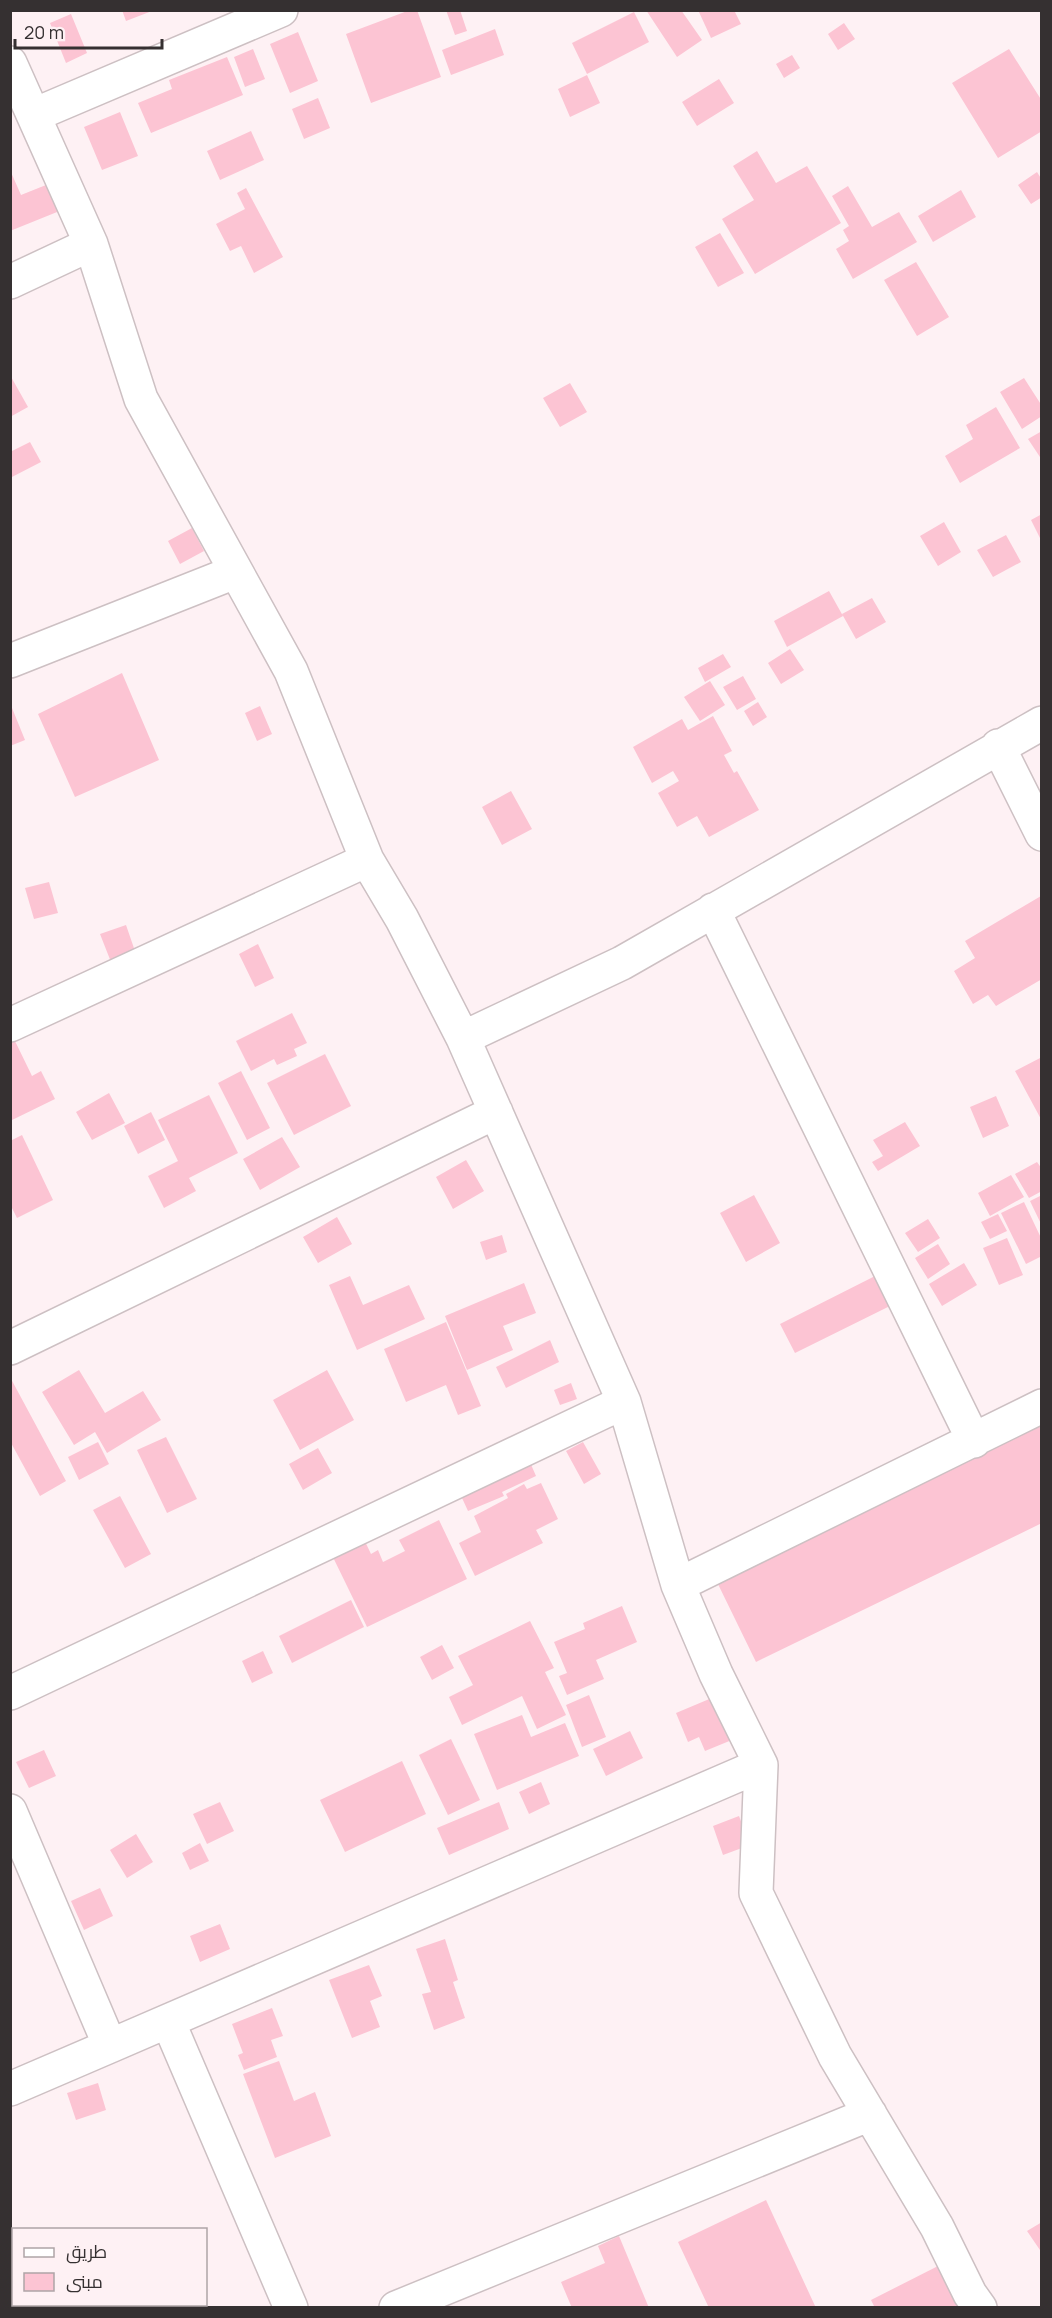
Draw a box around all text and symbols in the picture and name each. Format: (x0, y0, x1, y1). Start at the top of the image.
scale bar (15, 12, 162, 50)
text: 20 m (24, 20, 64, 44)
legend (12, 2228, 207, 2306)
text: طريق (66, 2239, 107, 2264)
text: مبنى (66, 2269, 103, 2293)

